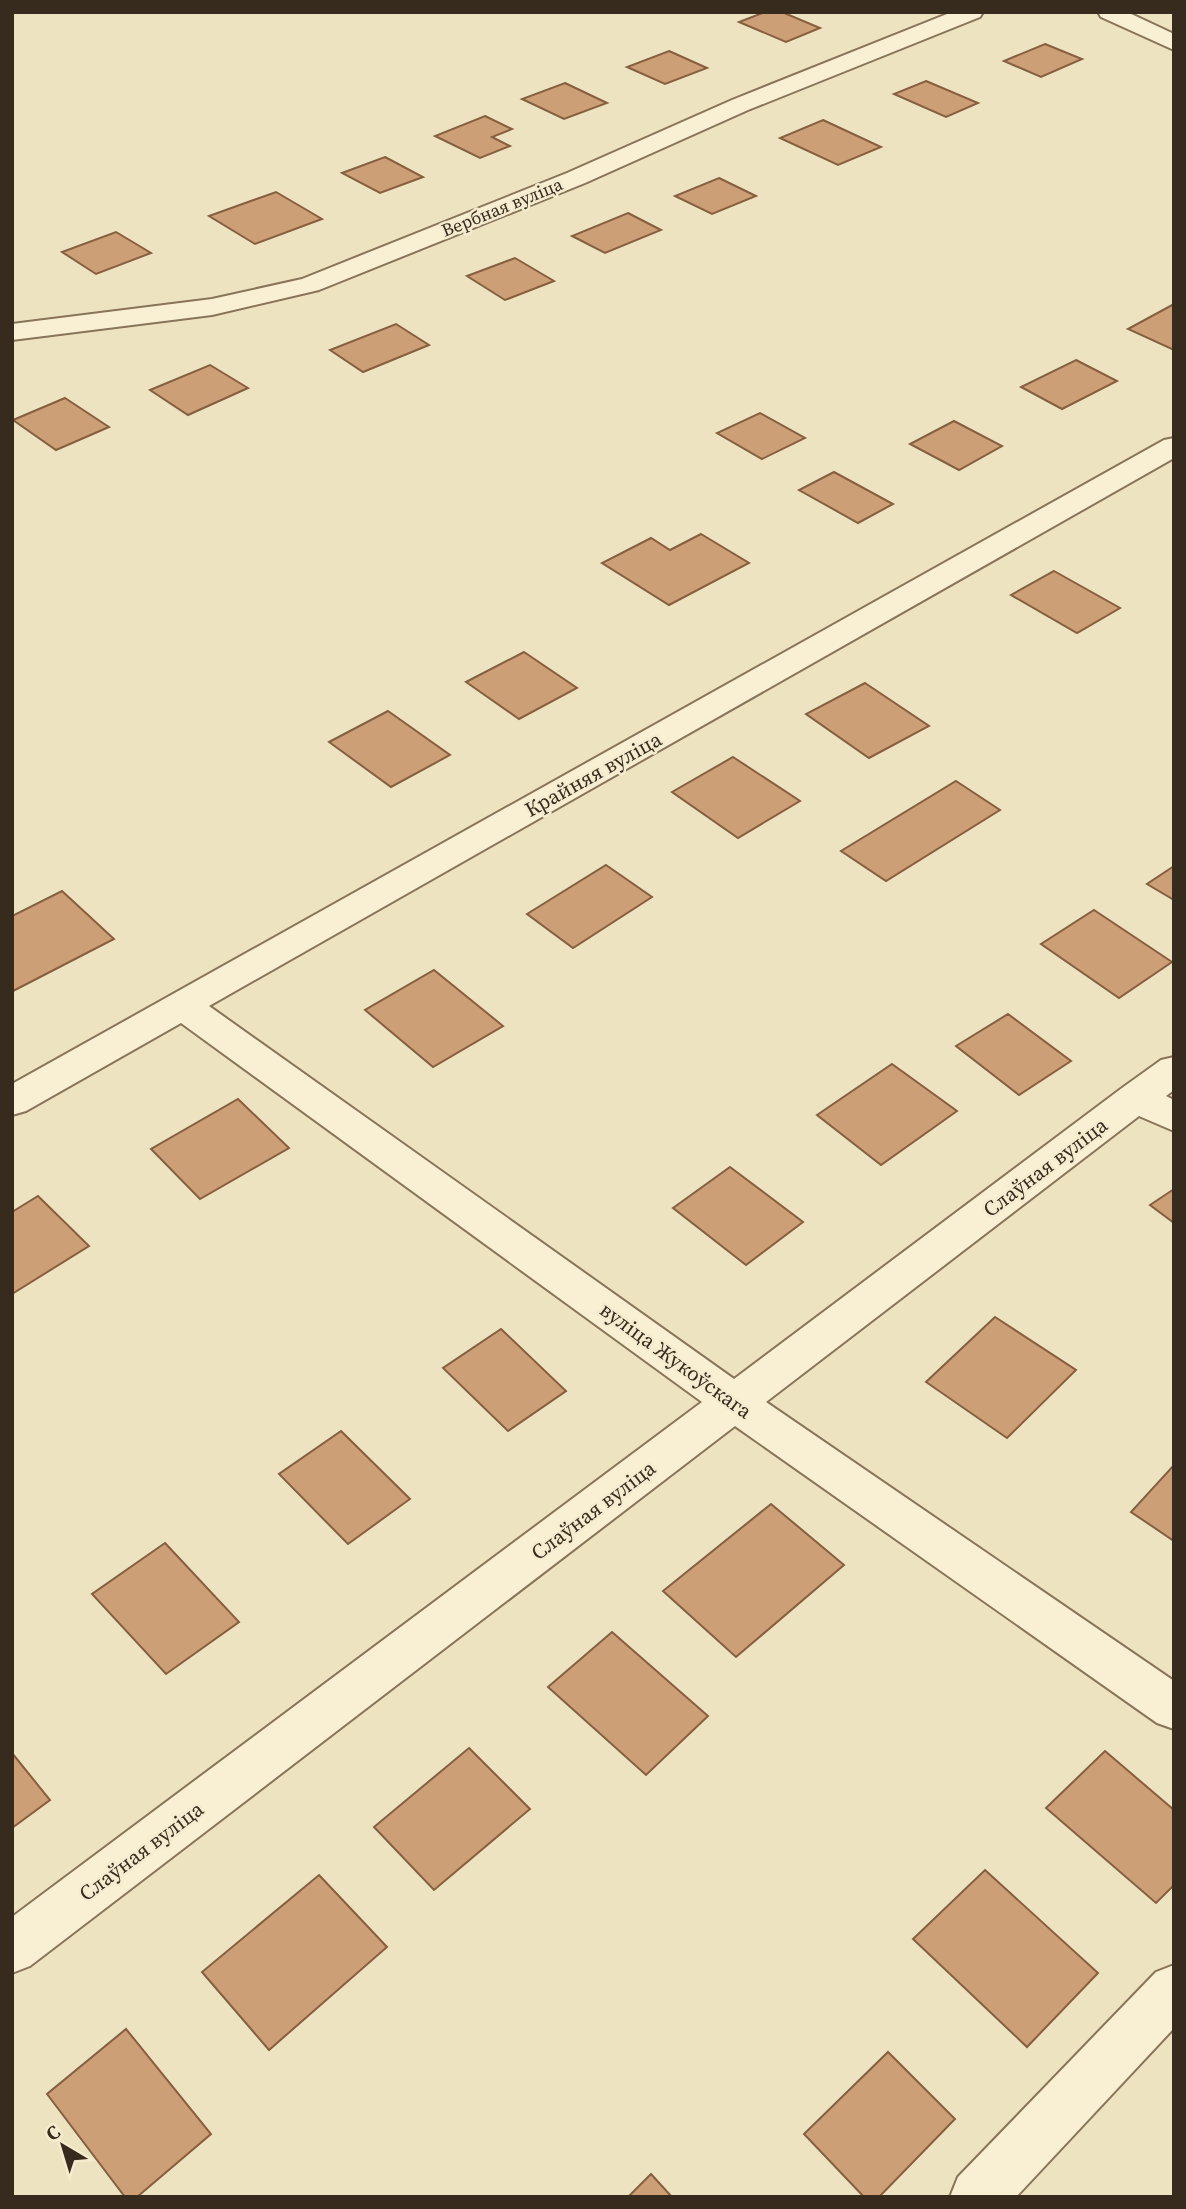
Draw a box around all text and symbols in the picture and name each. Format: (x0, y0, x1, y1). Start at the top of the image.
street label: Вербная вуліца (438, 171, 567, 243)
street label: Крайняя вуліца (519, 724, 667, 824)
street label: Слаўная вуліца (977, 1110, 1114, 1224)
street label: вуліца Жукоўскага (594, 1295, 758, 1425)
street label: Слаўная вуліца (525, 1453, 662, 1567)
street label: Слаўная вуліца (73, 1794, 210, 1908)
north arrow (28, 2111, 98, 2181)
text: С (40, 2119, 65, 2146)

